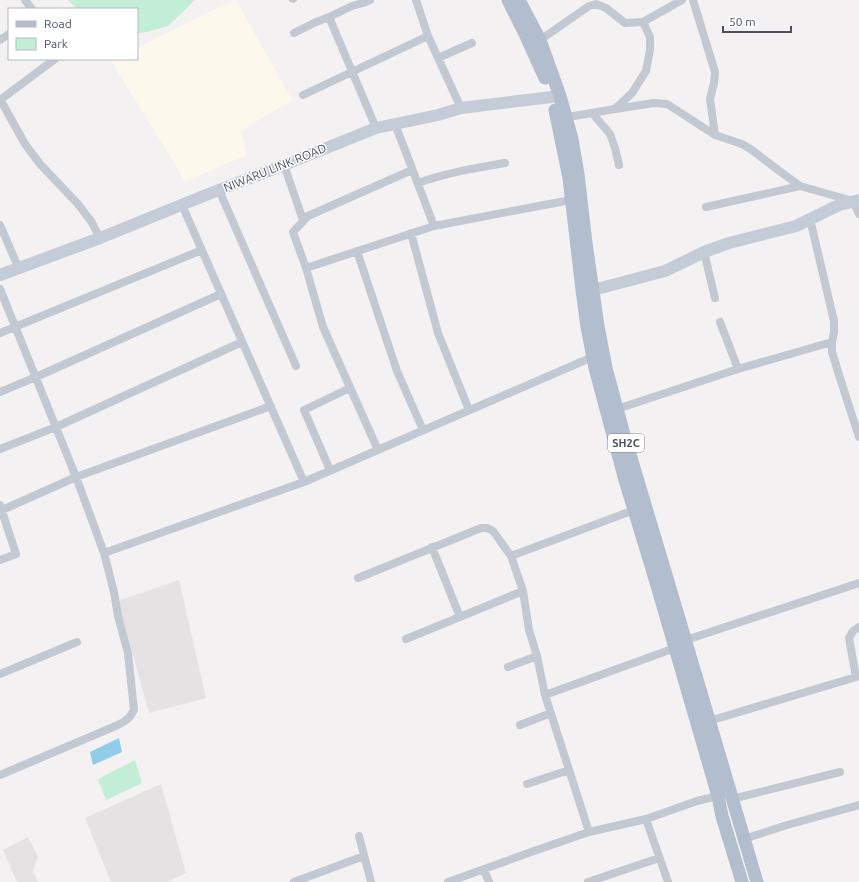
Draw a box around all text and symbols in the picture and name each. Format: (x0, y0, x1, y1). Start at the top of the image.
legend (8, 8, 138, 60)
scale bar (723, 8, 791, 34)
text: 50 m (729, 15, 756, 28)
text: Road (44, 17, 72, 30)
text: Park (44, 37, 68, 50)
street label: NIWARU LINK ROAD (222, 141, 328, 194)
road number: SH2C (608, 434, 644, 452)

